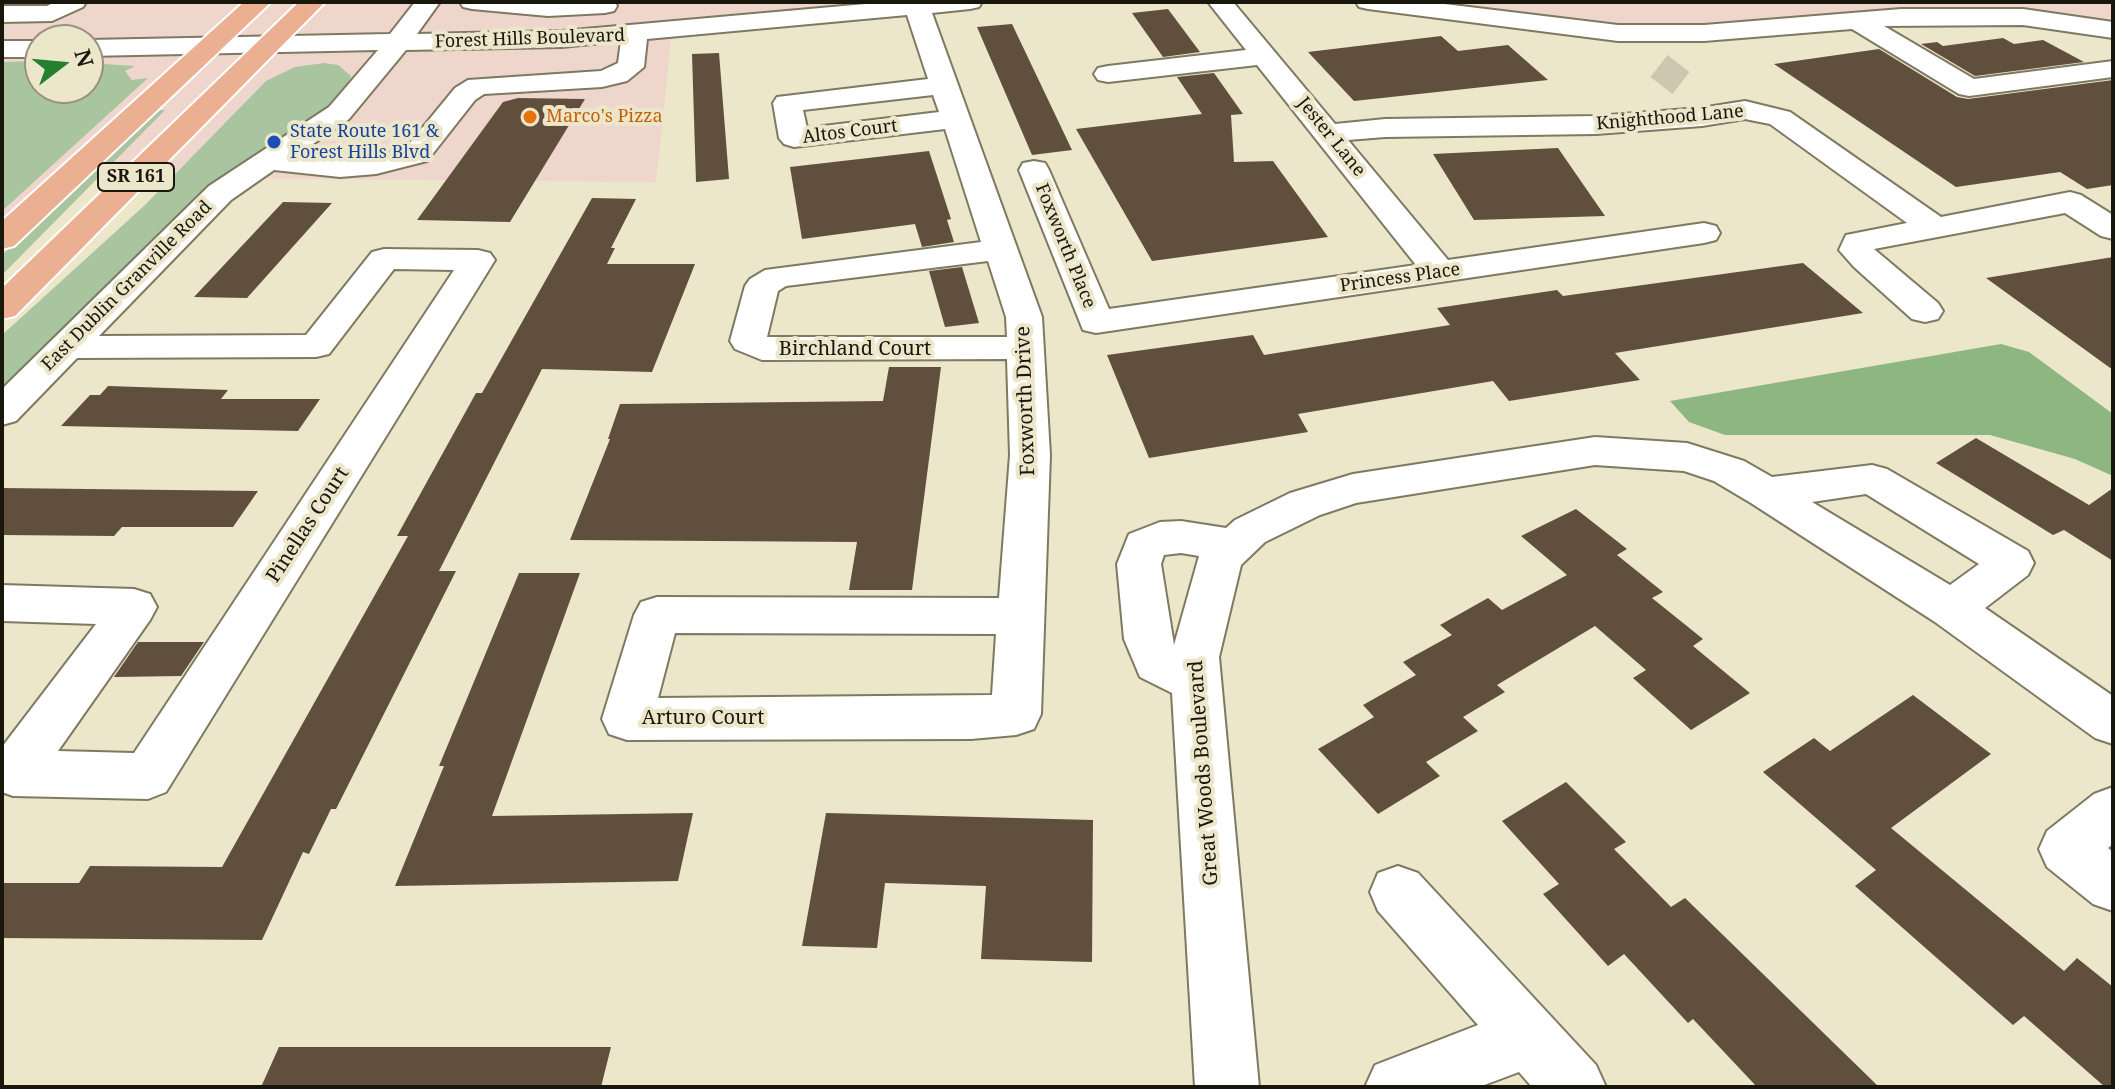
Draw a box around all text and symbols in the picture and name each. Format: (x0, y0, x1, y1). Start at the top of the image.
north arrow (24, 24, 104, 104)
street label: Forest Hills Boulevard (434, 25, 626, 53)
text: N (68, 45, 102, 70)
street label: Jester Lane (1292, 93, 1370, 181)
street label: Knighthood Lane (1595, 101, 1745, 135)
place label: Marco's Pizza (546, 106, 663, 128)
marker: Marco's Pizza (521, 108, 539, 126)
street label: Altos Court (801, 115, 899, 149)
place label: State Route 161 & Forest Hills Blvd (290, 121, 439, 164)
marker: State Route 161 & Forest Hills Blvd (265, 133, 283, 151)
road number: SR 161 (98, 163, 174, 191)
street label: Foxworth Place (1030, 180, 1100, 312)
street label: East Dublin Granville Road (38, 197, 216, 375)
street label: Princess Place (1338, 259, 1462, 297)
street label: Foxworth Drive (1011, 326, 1041, 476)
street label: Birchland Court (779, 337, 931, 361)
street label: Pinellas Court (262, 463, 354, 587)
street label: Great Woods Boulevard (1184, 659, 1224, 887)
street label: Arturo Court (642, 706, 764, 730)

